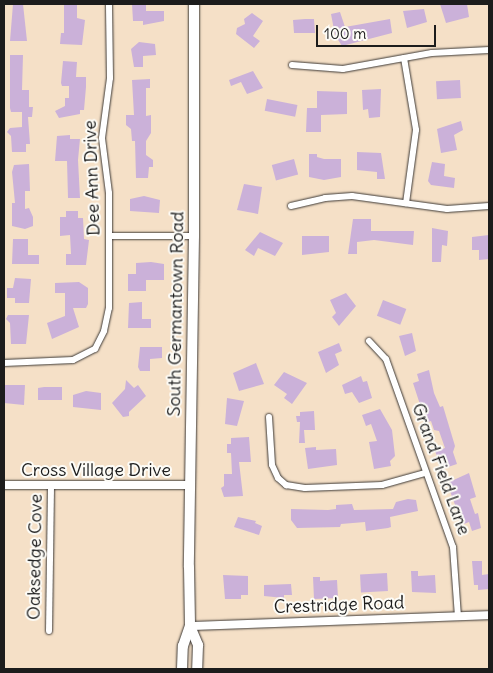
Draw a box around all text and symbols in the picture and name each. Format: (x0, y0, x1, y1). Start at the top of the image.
scale bar (318, 15, 438, 47)
text: 100 m (324, 24, 366, 43)
street label: Dee Ann Drive (79, 120, 105, 236)
street label: South Germantown Road (163, 211, 189, 417)
street label: Grand Field Lane (407, 400, 475, 538)
street label: Cross Village Drive (21, 459, 171, 481)
street label: Oaksedge Cove (23, 494, 47, 620)
street label: Crestridge Road (273, 592, 405, 618)

